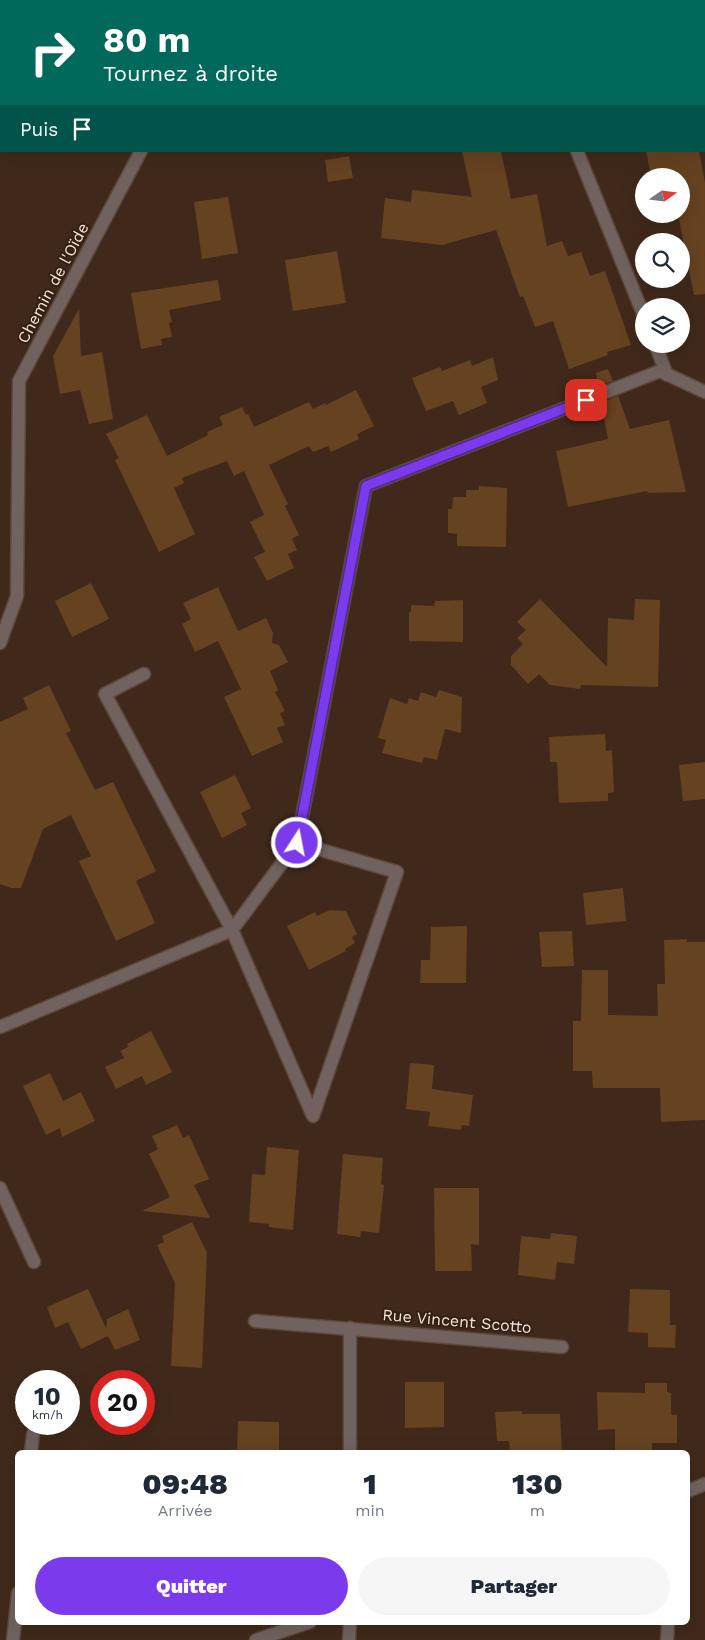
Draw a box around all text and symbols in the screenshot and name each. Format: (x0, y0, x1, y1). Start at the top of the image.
text: 80 m (103, 19, 190, 61)
icon: right (20, 20, 85, 85)
text: Tournez à droite (103, 61, 278, 86)
icon: arrive (68, 115, 96, 143)
text: Puis (20, 118, 58, 141)
north arrow (635, 168, 690, 222)
map controls (635, 168, 690, 353)
street label: Chemin de l'Oïde (13, 220, 93, 346)
button: search (635, 233, 690, 288)
button: layers (635, 298, 690, 353)
pin (565, 379, 607, 421)
icon: arrive (572, 386, 600, 414)
position arrow (270, 816, 322, 868)
street label: Rue Vincent Scotto (382, 1305, 532, 1337)
speed limit sign: 20 (90, 1370, 155, 1435)
text: 10 (34, 1382, 61, 1411)
text: km/h (32, 1408, 63, 1422)
text: 09:48 (142, 1466, 228, 1501)
text: 1 (363, 1466, 377, 1501)
text: 130 (512, 1466, 563, 1501)
text: Arrivée (158, 1501, 212, 1520)
text: min (355, 1501, 385, 1520)
text: m (530, 1501, 545, 1520)
button: Quitter (35, 1557, 348, 1615)
button: Partager (358, 1557, 670, 1615)

